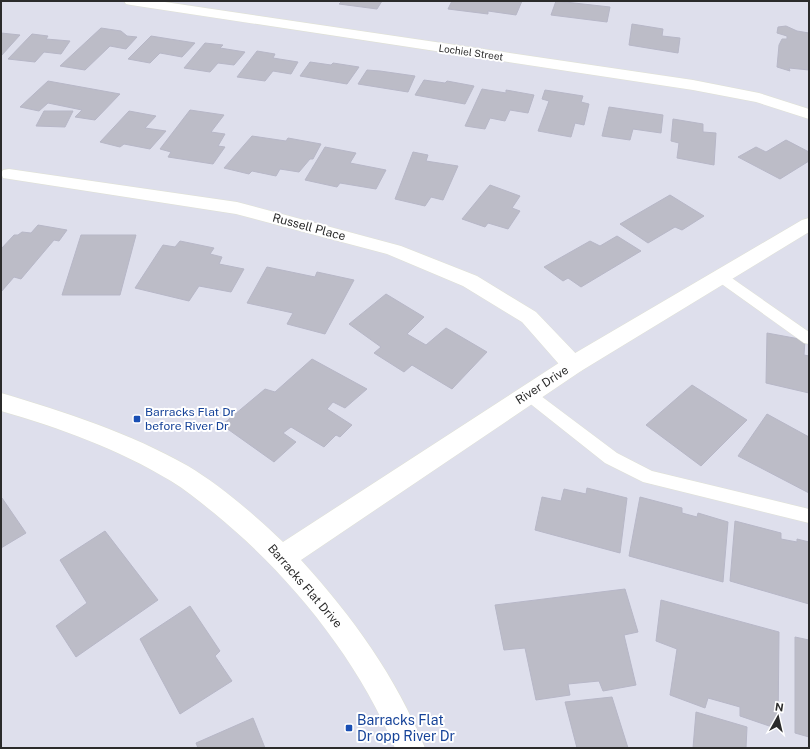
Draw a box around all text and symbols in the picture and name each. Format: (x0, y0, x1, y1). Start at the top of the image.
street label: Lochiel Street (438, 42, 504, 62)
street label: Russell Place (271, 211, 347, 244)
street label: River Drive (513, 363, 571, 407)
place label: Barracks Flat Dr before River Dr (145, 405, 235, 433)
marker: Barracks Flat Dr before River Dr (132, 414, 142, 424)
street label: Barracks Flat Drive (265, 541, 345, 631)
north arrow (758, 697, 798, 737)
text: N (774, 701, 784, 714)
place label: Barracks Flat Dr opp River Dr (357, 712, 455, 744)
marker: Barracks Flat Dr opp River Dr (344, 723, 354, 733)

